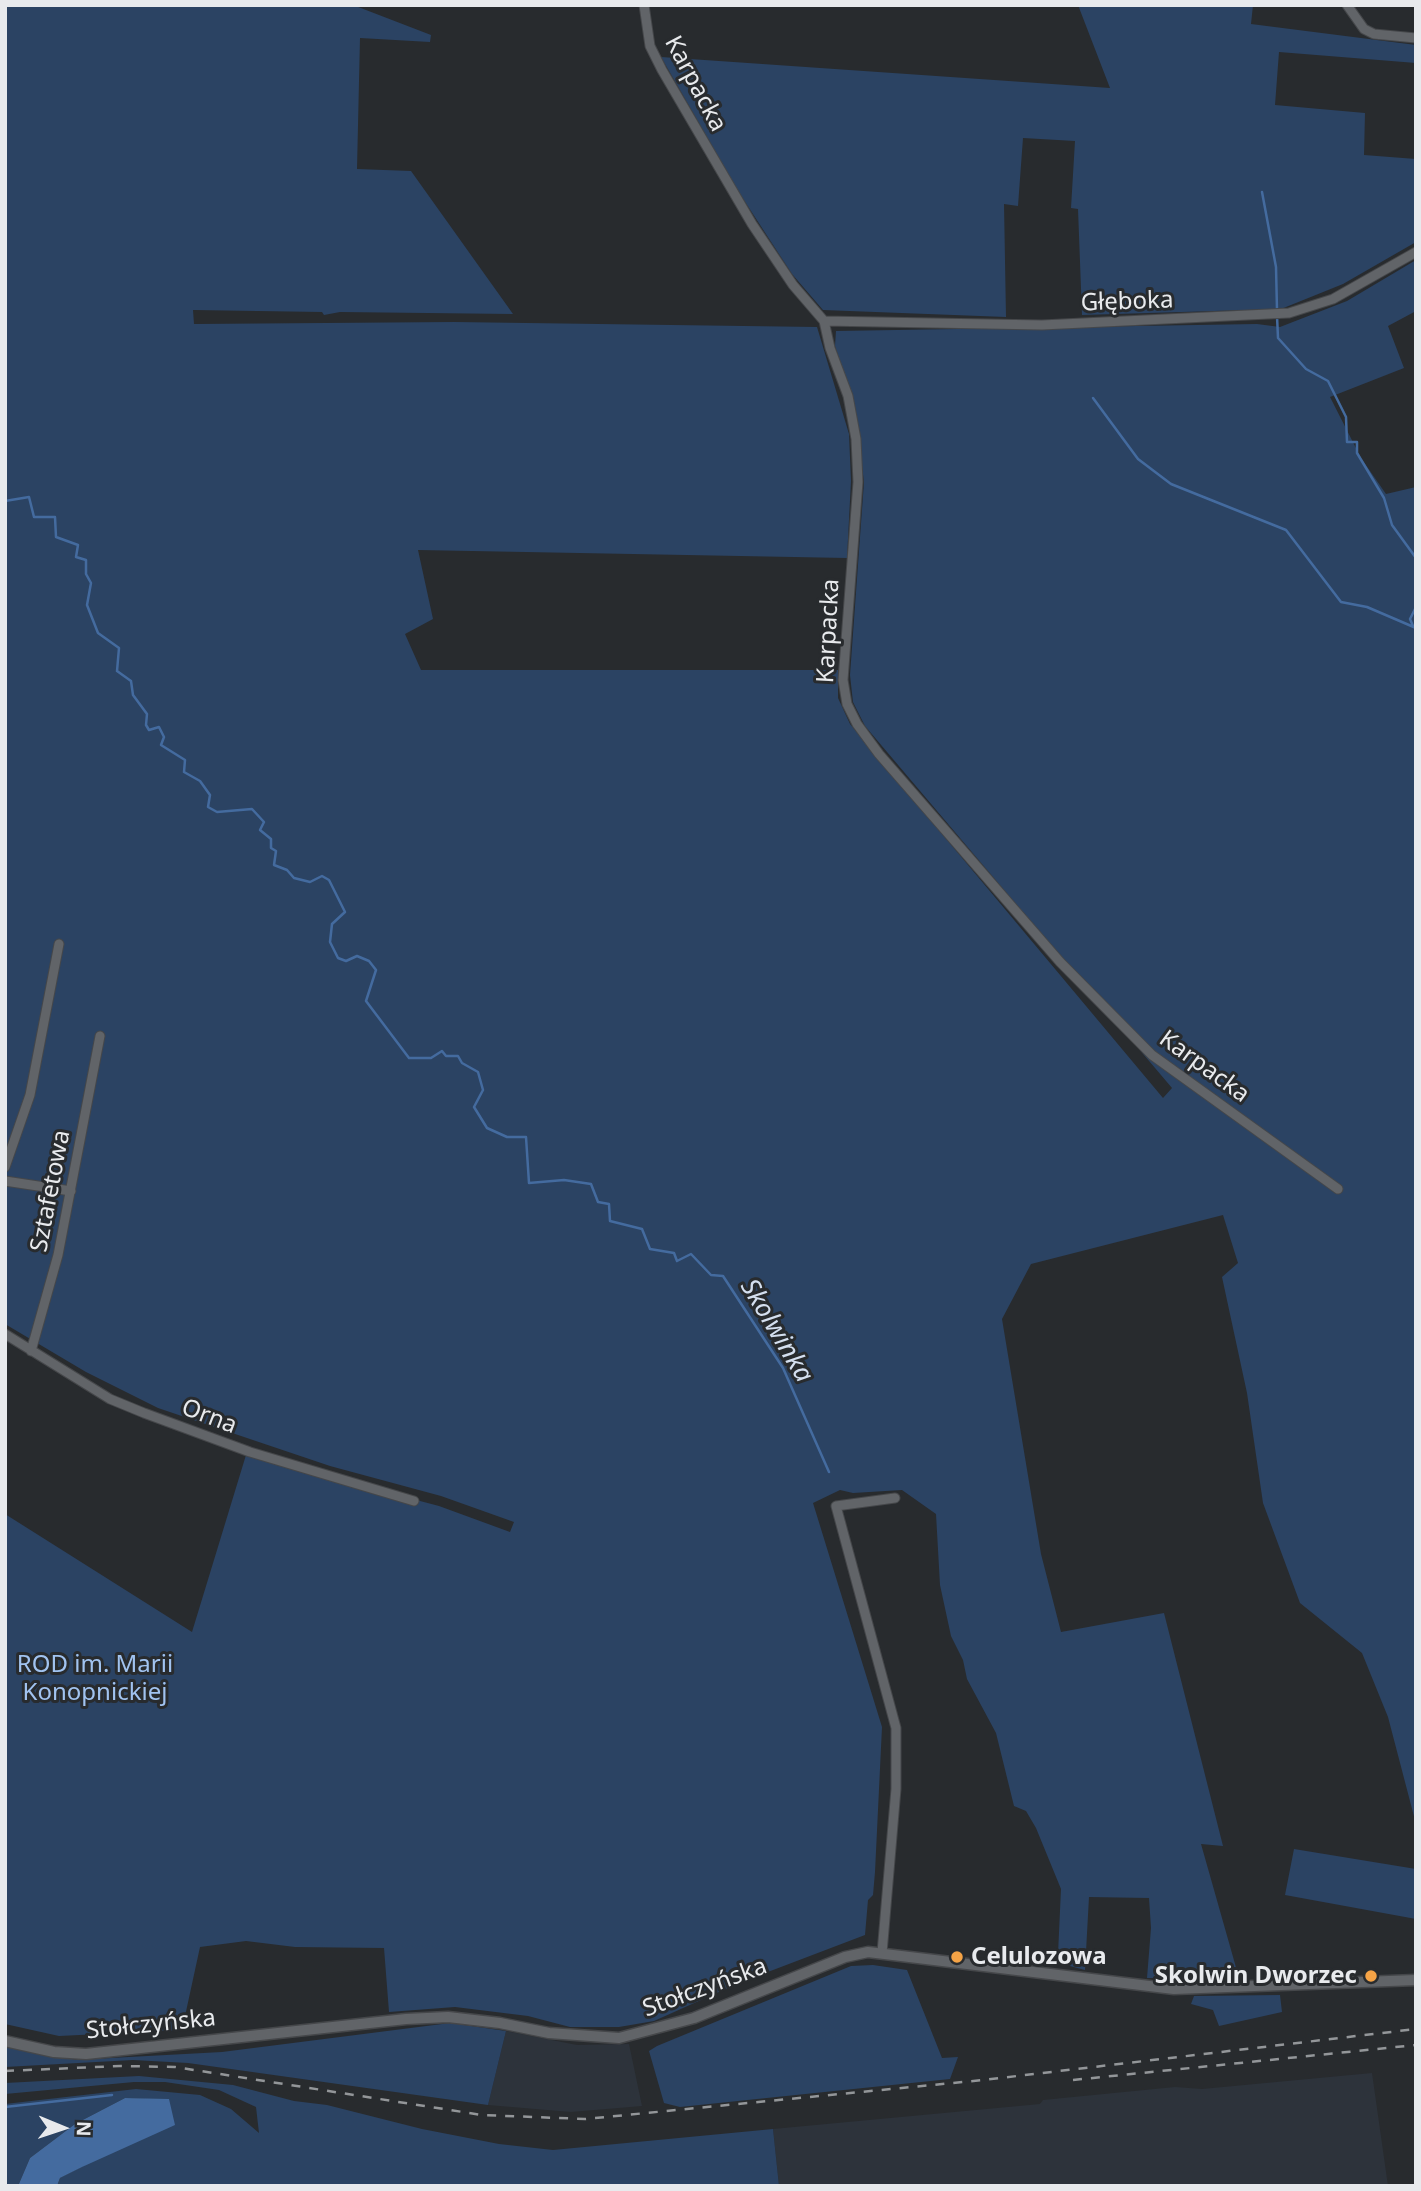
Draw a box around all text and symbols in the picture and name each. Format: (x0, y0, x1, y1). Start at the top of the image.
street label: Karpacka (658, 31, 732, 137)
street label: Głęboka (1080, 286, 1174, 318)
street label: Karpacka (812, 578, 846, 684)
street label: Karpacka (1153, 1025, 1255, 1109)
street label: Sztafetowa (25, 1128, 77, 1254)
water label: Skolwinka (733, 1274, 819, 1388)
street label: Orna (177, 1393, 241, 1441)
park label: ROD im. Marii Konopnickiej (17, 1651, 173, 1707)
place label: Celulozowa (971, 1943, 1107, 1971)
marker: Celulozowa (949, 1949, 965, 1965)
street label: Stołczyńska (639, 1952, 771, 2024)
place label: Skolwin Dworzec (1155, 1962, 1357, 1990)
marker: Skolwin Dworzec (1363, 1968, 1379, 1984)
street label: Stołczyńska (85, 2004, 217, 2046)
north arrow (28, 2093, 98, 2163)
text: N (71, 2121, 97, 2137)

